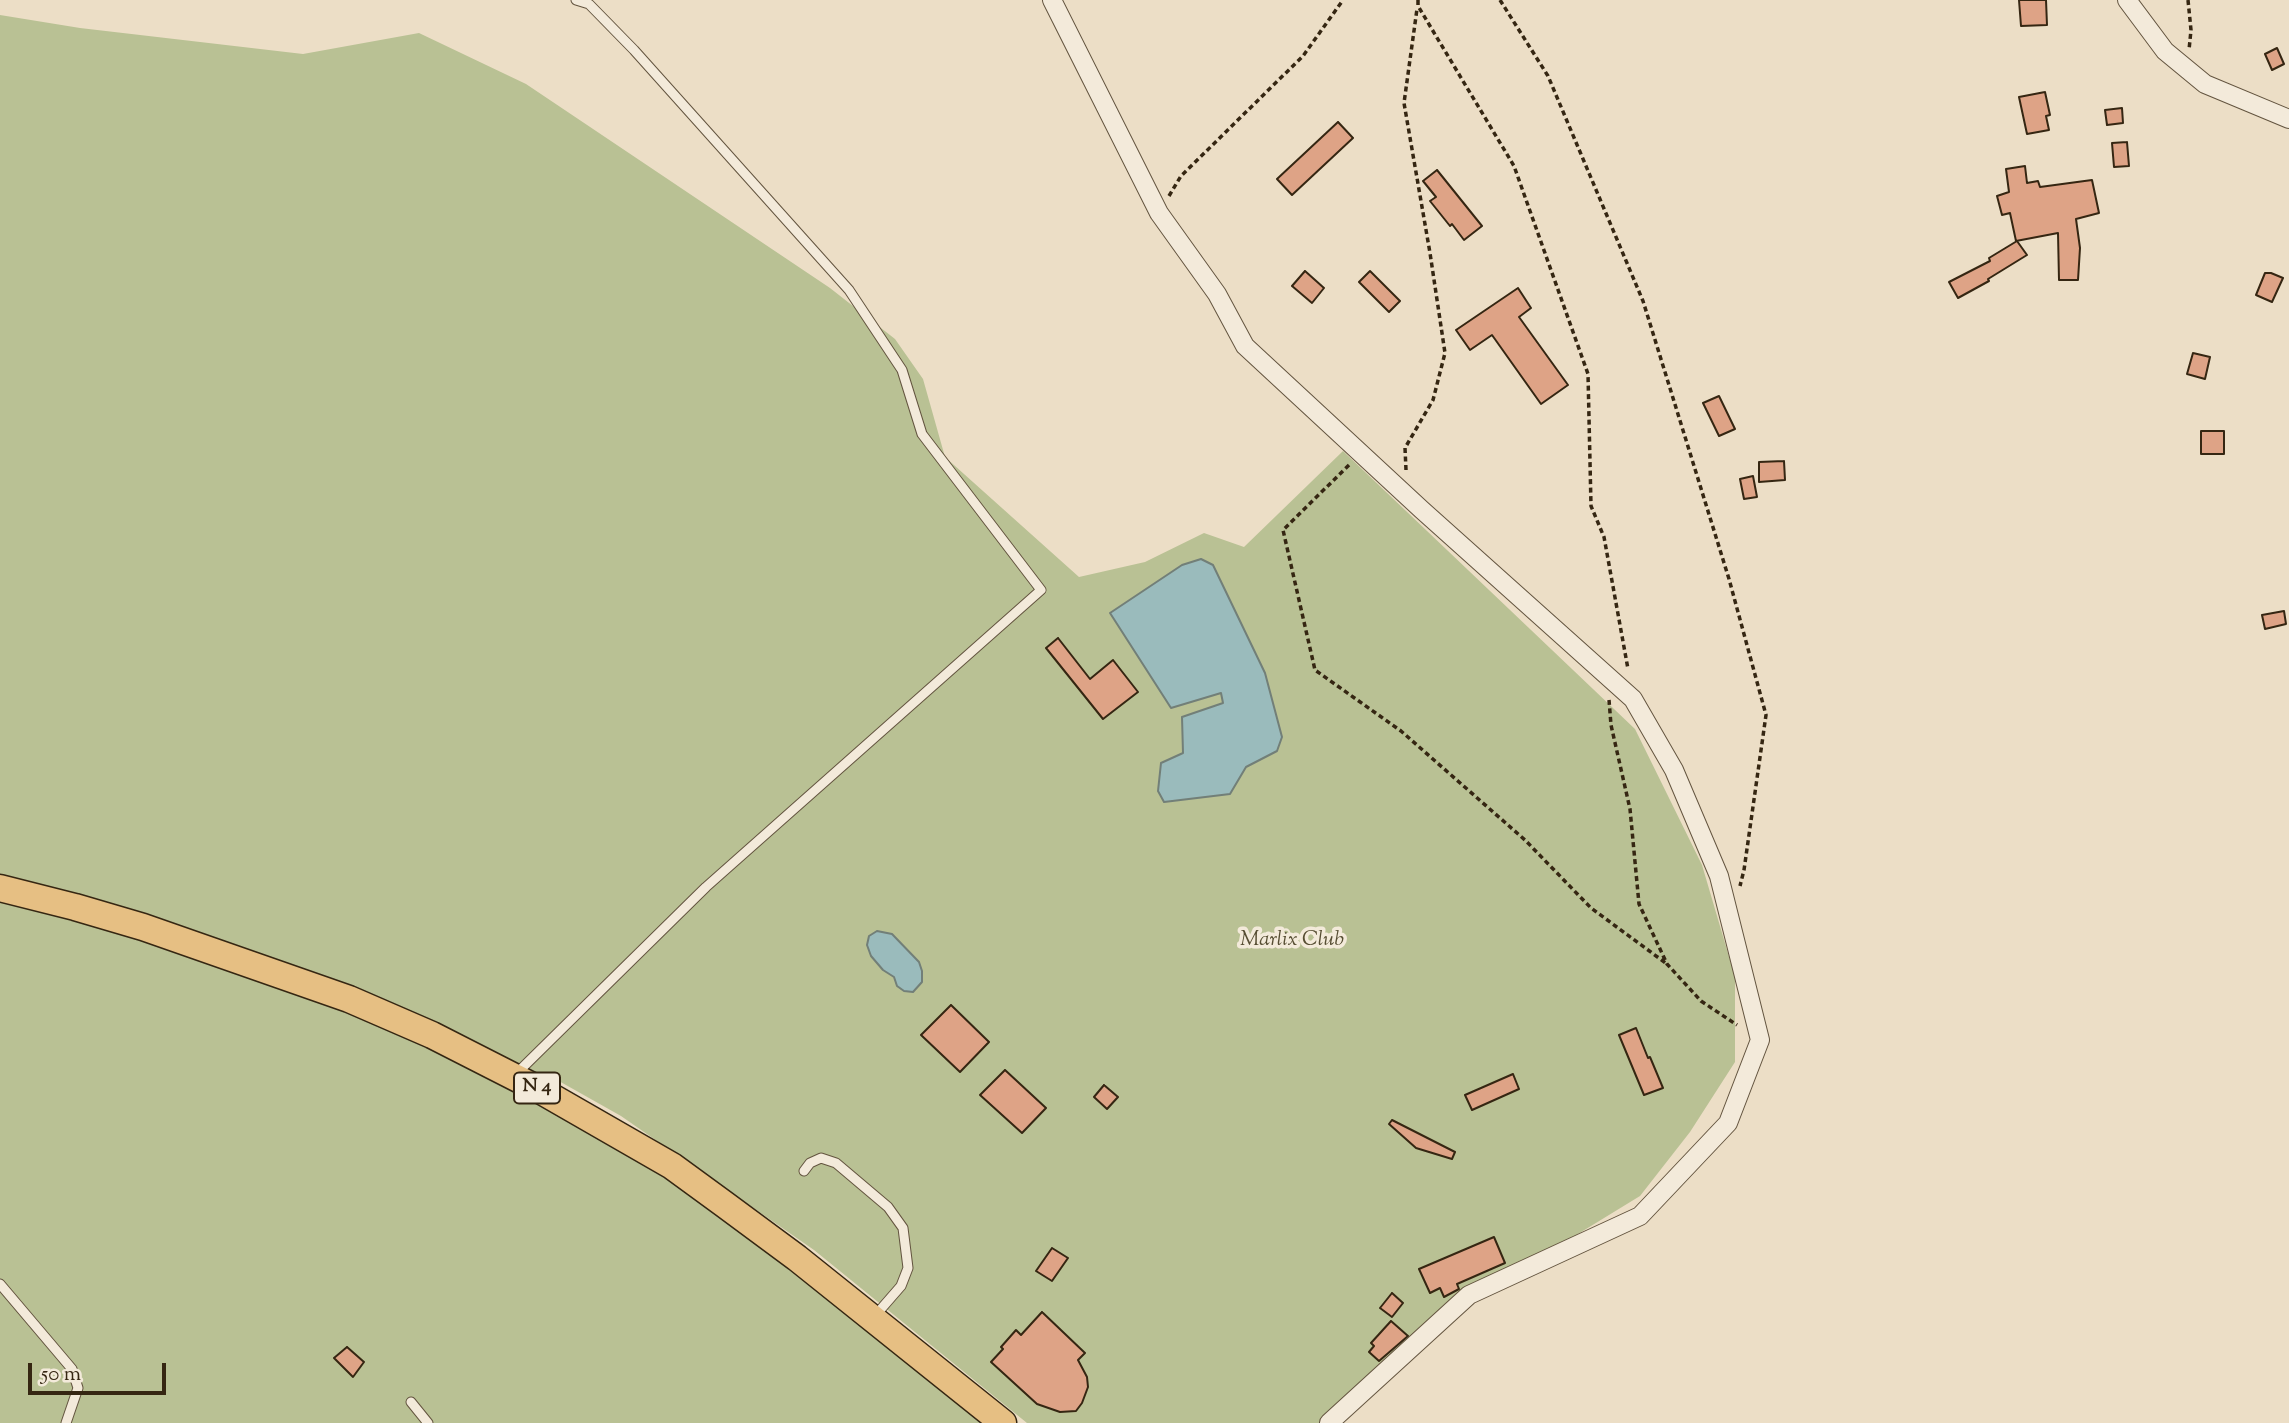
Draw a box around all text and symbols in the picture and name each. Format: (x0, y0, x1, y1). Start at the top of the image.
park label: Marlix Club (1240, 928, 1344, 954)
road number: N 4 (514, 1072, 560, 1104)
scale bar (32, 1350, 170, 1394)
text: 50 m (41, 1360, 81, 1390)

